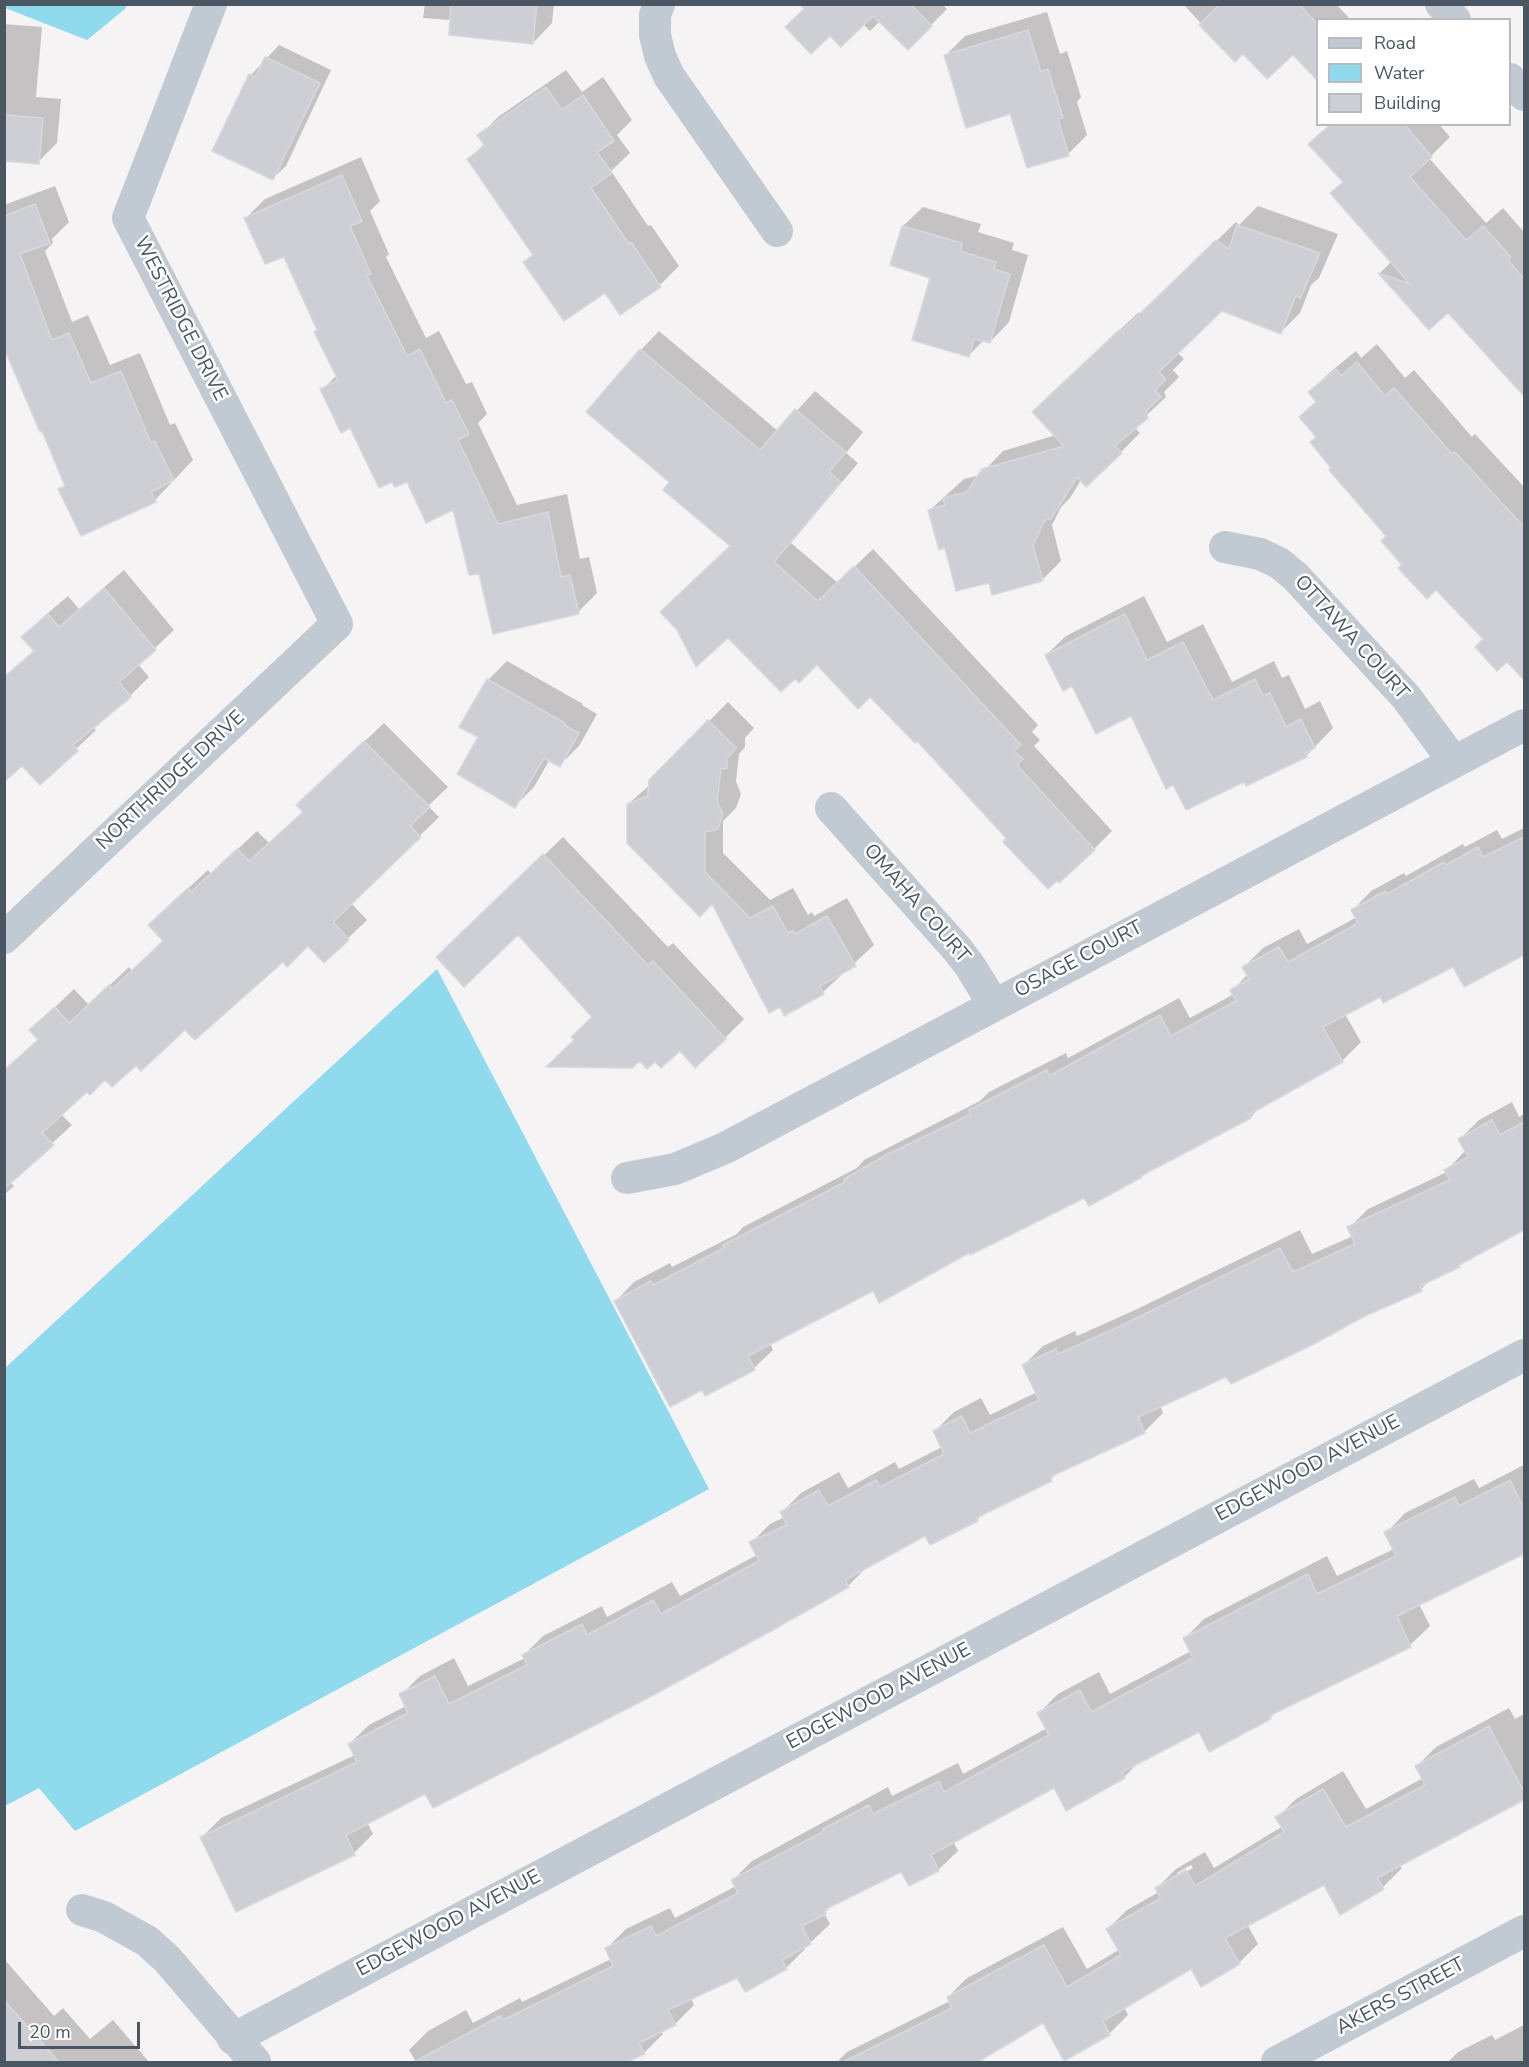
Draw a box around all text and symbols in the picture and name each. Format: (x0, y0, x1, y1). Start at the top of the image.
legend (1316, 18, 1511, 126)
text: Road (1374, 31, 1416, 55)
text: Water (1374, 61, 1425, 85)
text: Building (1374, 91, 1441, 115)
street label: WESTRIDGE DRIVE (128, 233, 232, 405)
street label: OTTAWA COURT (1289, 571, 1413, 705)
street label: NORTHRIDGE DRIVE (92, 706, 250, 856)
street label: OMAHA COURT (858, 840, 974, 968)
street label: OSAGE COURT (1011, 916, 1147, 1004)
street label: EDGEWOOD AVENUE (1212, 1410, 1404, 1528)
street label: EDGEWOOD AVENUE (783, 1638, 975, 1756)
street label: EDGEWOOD AVENUE (353, 1865, 545, 1983)
street label: AKERS STREET (1333, 1953, 1469, 2041)
scale bar (21, 2010, 142, 2048)
text: 20 m (29, 2020, 71, 2044)

